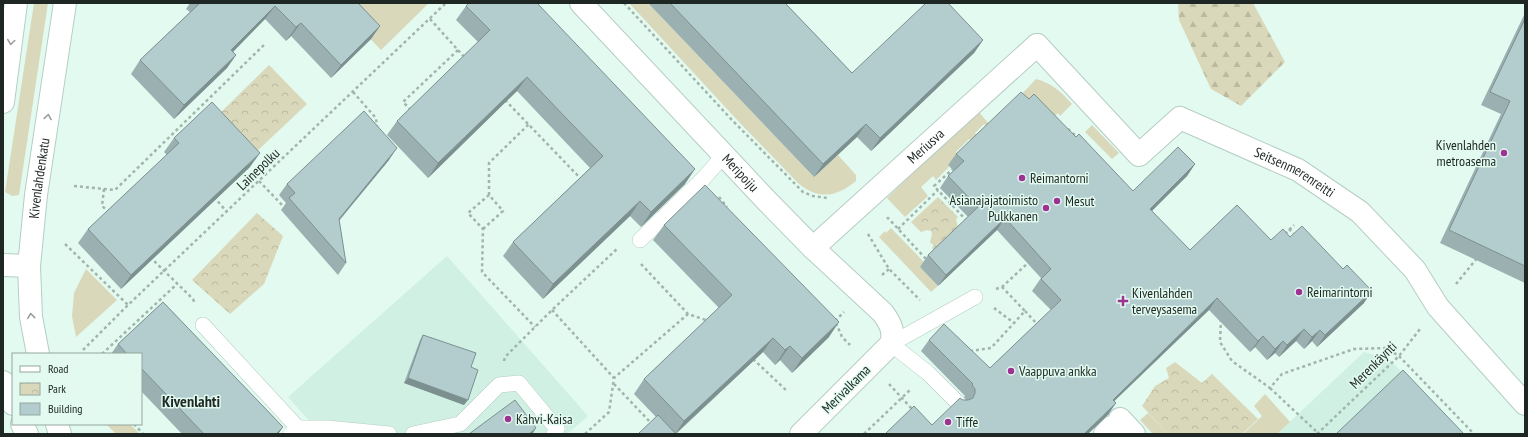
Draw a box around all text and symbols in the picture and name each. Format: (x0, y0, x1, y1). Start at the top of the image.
one-way arrow (7, 39, 16, 45)
one-way arrow (43, 114, 52, 120)
street label: Meriusva (903, 125, 948, 167)
place label: Kivenlahden metroasema (1436, 136, 1496, 170)
street label: Kivenlahdenkatu (25, 137, 54, 220)
street label: Seitsenmerenreitti (1251, 143, 1338, 201)
street label: Lainepolku (233, 144, 283, 194)
marker: Kivenlahden metroasema (1499, 148, 1509, 158)
street label: Meripoiju (718, 150, 763, 196)
place label: Reimantorni (1030, 169, 1089, 187)
marker: Reimantorni (1017, 173, 1027, 183)
place label: Asianajajatoimisto Pulkkanen (950, 191, 1038, 225)
place label: Mesut (1065, 192, 1095, 210)
marker: Mesut (1052, 196, 1062, 206)
marker: Asianajajatoimisto Pulkkanen (1041, 203, 1051, 213)
place label: Reimarintorni (1307, 283, 1373, 301)
place label: Kivenlahden terveysasema (1132, 284, 1197, 318)
marker: Reimarintorni (1294, 287, 1304, 297)
marker: Kivenlahden terveysasema (1117, 295, 1129, 307)
one-way arrow (27, 312, 36, 319)
street label: Merenkäynti (1345, 337, 1401, 393)
legend (12, 353, 142, 425)
text: Road (48, 361, 68, 376)
street label: Merivalkama (818, 361, 874, 417)
place label: Vaappuva ankka (1018, 362, 1097, 380)
marker: Vaappuva ankka (1006, 366, 1016, 376)
text: Park (48, 381, 66, 396)
district label: Kivenlahti (162, 391, 220, 411)
text: Building (48, 401, 83, 416)
place label: Kahvi-Kaisa (516, 410, 573, 428)
place label: Tiffe (956, 413, 978, 431)
marker: Kahvi-Kaisa (503, 414, 513, 424)
marker: Tiffe (943, 417, 953, 427)

